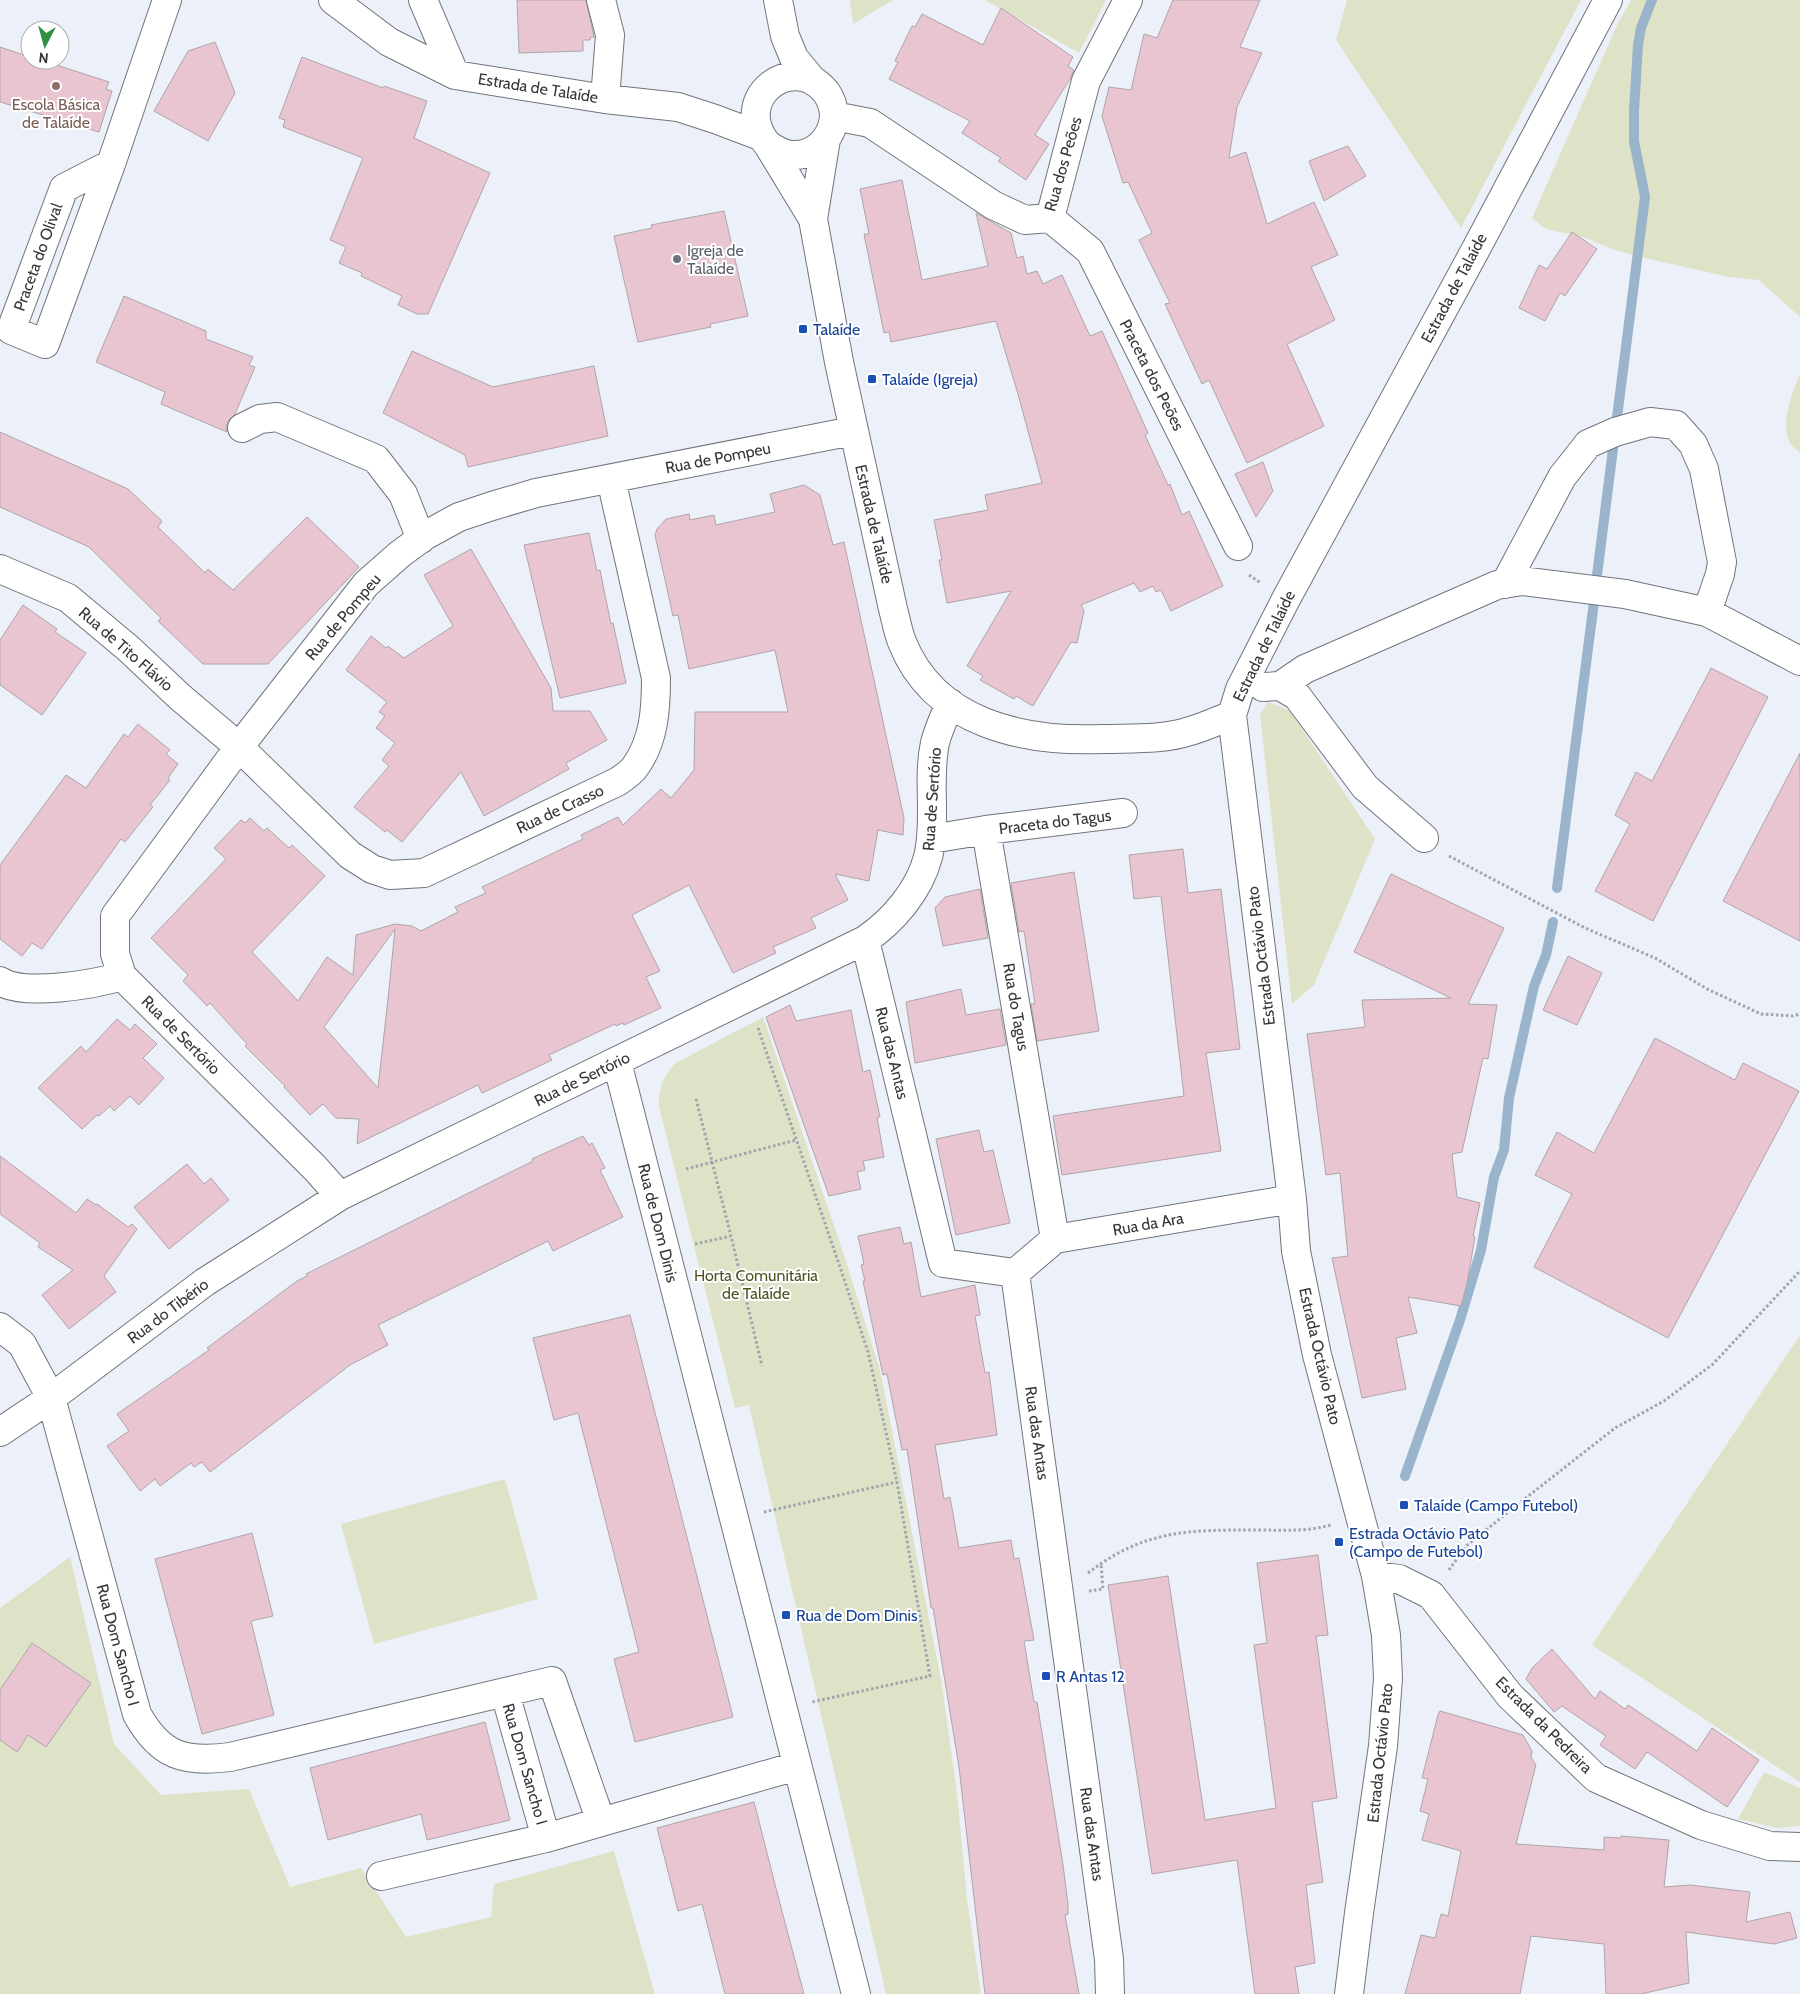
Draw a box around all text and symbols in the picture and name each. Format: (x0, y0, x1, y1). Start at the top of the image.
north arrow (20, 20, 70, 70)
text: N (38, 48, 50, 67)
street label: Estrada de Talaíde (477, 69, 599, 107)
marker: Escola Básica de Talaíde (50, 80, 62, 92)
place label: Escola Básica de Talaíde (12, 95, 101, 132)
street label: Rua dos Peões (1040, 114, 1086, 214)
street label: Praceta do Olival (10, 200, 66, 314)
street label: Estrada de Talaíde (1417, 230, 1491, 346)
place label: Igreja de Talaíde (687, 241, 744, 278)
marker: Igreja de Talaíde (671, 253, 683, 265)
street label: Praceta dos Peões (1116, 316, 1188, 434)
place label: Talaíde (813, 320, 860, 339)
marker: Talaíde (797, 323, 809, 335)
place label: Talaíde (Igreja) (882, 370, 978, 389)
marker: Talaíde (Igreja) (866, 373, 878, 385)
street label: Rua de Pompeu (664, 438, 772, 478)
street label: Estrada de Talaíde (851, 463, 897, 585)
street label: Rua de Pompeu (301, 570, 385, 664)
street label: Estrada de Talaíde (1229, 587, 1299, 705)
street label: Rua de Tito Flávio (75, 603, 177, 695)
street label: Rua de Sertório (919, 746, 945, 851)
street label: Rua de Crasso (513, 780, 607, 838)
street label: Praceta do Tagus (998, 806, 1113, 838)
street label: Estrada Octávio Pato (1243, 885, 1279, 1027)
street label: Rua do Tagus (999, 962, 1033, 1053)
street label: Rua de Sertório (138, 992, 225, 1079)
street label: Rua das Antas (871, 1005, 913, 1101)
street label: Rua de Sertório (531, 1048, 633, 1110)
street label: Rua de Dom Dinis (634, 1162, 682, 1285)
street label: Rua da Ara (1111, 1208, 1185, 1240)
park label: Horta Comunitária de Talaíde (694, 1266, 818, 1303)
street label: Rua do Tibério (124, 1274, 212, 1348)
street label: Estrada Octávio Pato (1295, 1286, 1345, 1427)
street label: Rua das Antas (1021, 1385, 1053, 1481)
place label: Talaíde (Campo Futebol) (1414, 1496, 1578, 1515)
marker: Talaíde (Campo Futebol) (1398, 1499, 1410, 1511)
place label: Estrada Octávio Pato (Campo de Futebol) (1349, 1524, 1489, 1561)
marker: Estrada Octávio Pato (Campo de Futebol) (1333, 1536, 1345, 1548)
street label: Rua Dom Sancho I (93, 1582, 143, 1708)
place label: Rua de Dom Dinis (796, 1606, 918, 1625)
marker: Rua de Dom Dinis (780, 1609, 792, 1621)
place label: R Antas 12 (1056, 1667, 1125, 1686)
marker: R Antas 12 (1040, 1670, 1052, 1682)
street label: Estrada da Pedreira (1492, 1673, 1596, 1777)
street label: Estrada Octávio Pato (1363, 1682, 1397, 1824)
street label: Rua Dom Sancho I (499, 1701, 551, 1827)
street label: Rua das Antas (1076, 1786, 1108, 1882)

